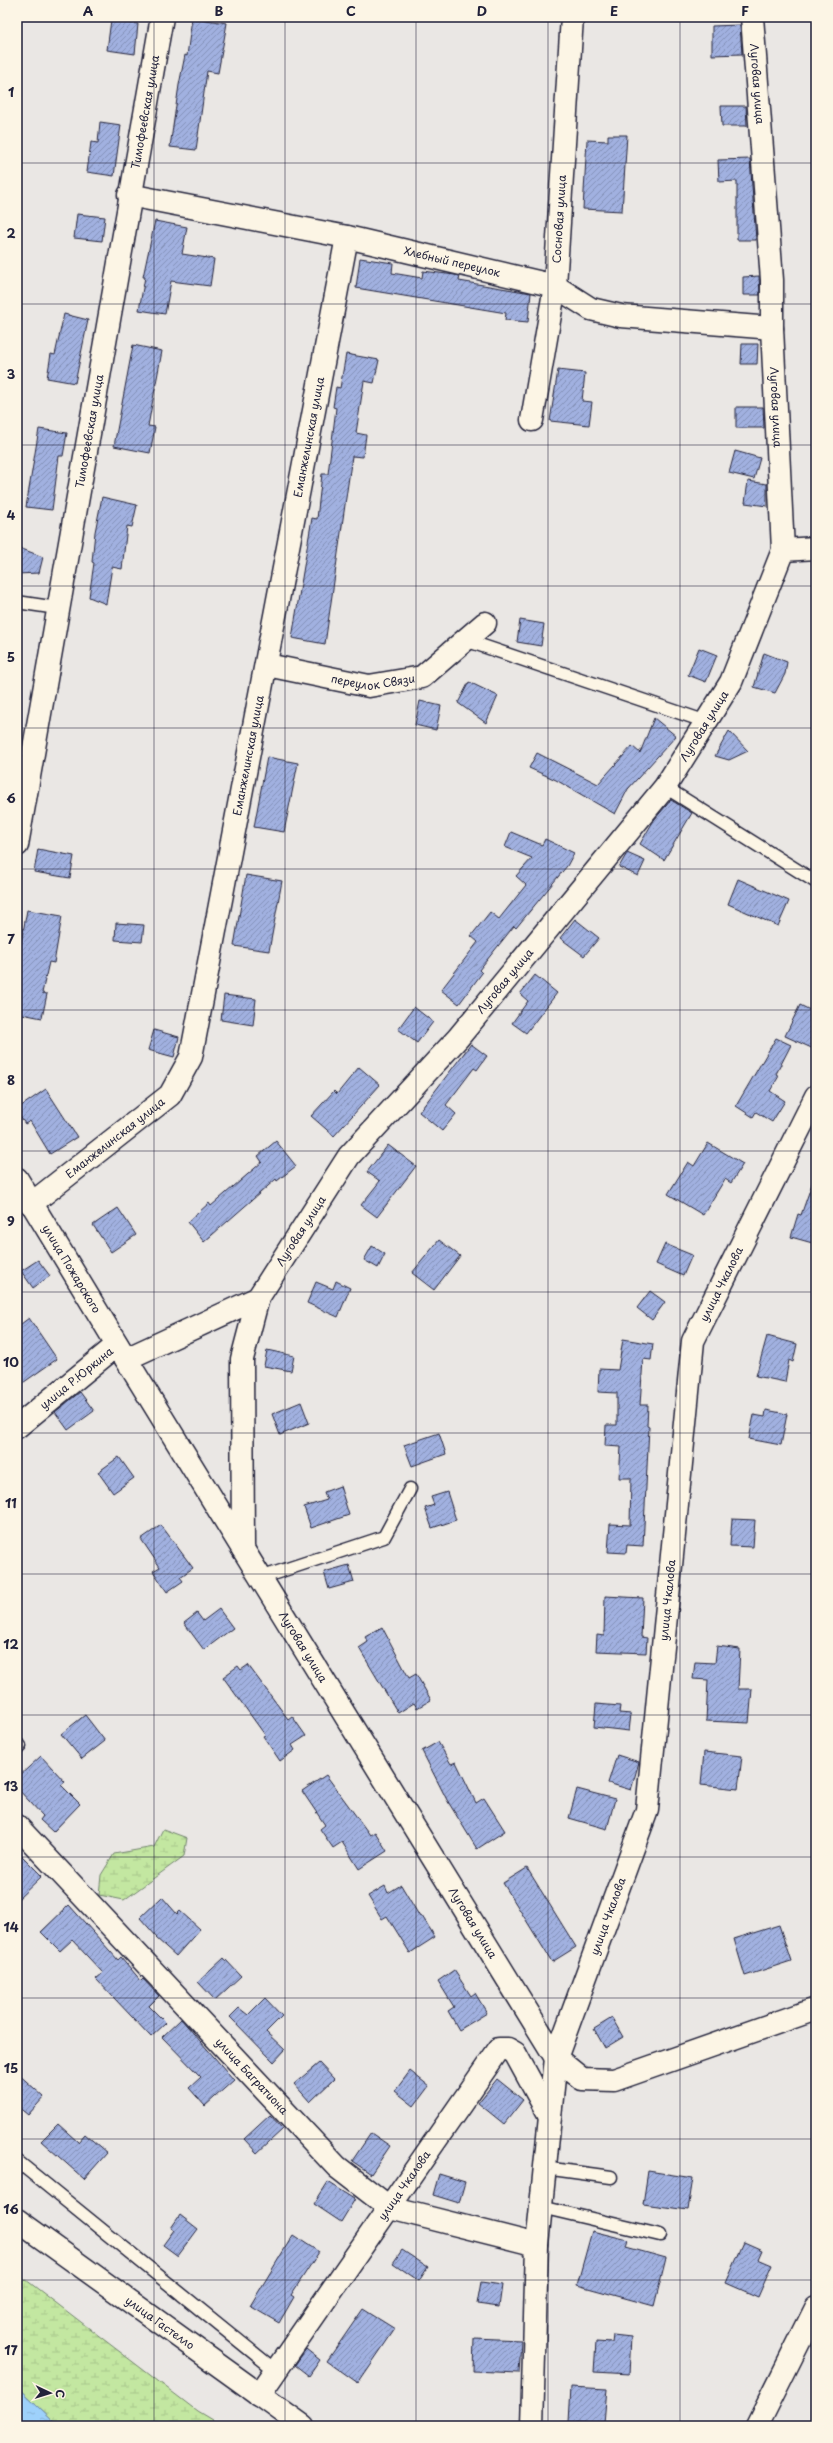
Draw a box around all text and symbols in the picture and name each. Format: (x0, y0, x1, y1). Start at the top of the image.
text: A (83, 1, 93, 20)
text: B (215, 1, 224, 20)
text: C (346, 1, 356, 20)
text: D (477, 1, 487, 20)
text: E (610, 1, 618, 20)
text: F (741, 1, 749, 20)
street label: Луговая улица (746, 43, 769, 125)
street label: Тимофеевская улица (127, 54, 163, 170)
text: 1 (8, 82, 14, 101)
street label: Сосновая улица (547, 174, 570, 264)
text: 2 (6, 223, 16, 242)
street label: Хлебный переулок (402, 242, 503, 281)
text: 3 (7, 364, 16, 383)
street label: Луговая улица (766, 366, 787, 448)
street label: Тимофеевская улица (71, 373, 107, 490)
street label: Еманжелинская улица (289, 375, 328, 499)
text: 4 (7, 505, 16, 524)
text: 5 (7, 647, 15, 666)
street label: переулок Связи (330, 669, 416, 694)
street label: Луговая улица (675, 687, 732, 765)
street label: Еманжелинская улица (228, 694, 268, 817)
text: 6 (6, 788, 16, 807)
text: 7 (7, 929, 15, 948)
street label: Луговая улица (472, 944, 537, 1017)
text: 8 (7, 1070, 15, 1089)
street label: Еманжелинская улица (61, 1093, 168, 1182)
street label: Луговая улица (271, 1192, 330, 1269)
text: 9 (7, 1211, 15, 1230)
street label: улица Пожарского (38, 1221, 105, 1316)
street label: улица Чкалова (695, 1244, 747, 1324)
street label: улица Р.Юркина (36, 1342, 117, 1413)
text: 10 (3, 1352, 19, 1371)
text: 11 (5, 1493, 17, 1512)
street label: улица Чкалова (655, 1559, 680, 1642)
street label: Луговая улица (275, 1608, 332, 1686)
text: 12 (3, 1634, 19, 1653)
text: 13 (4, 1776, 19, 1795)
street label: улица Чкалова (585, 1875, 630, 1957)
street label: Луговая улица (445, 1884, 502, 1962)
text: 14 (3, 1917, 19, 1936)
street label: улица Багратиона (212, 2034, 293, 2118)
text: 15 (4, 2058, 18, 2077)
street label: улица Чкалова (374, 2147, 434, 2224)
text: 16 (3, 2199, 19, 2218)
street label: улица Гастелло (122, 2292, 198, 2353)
text: 17 (4, 2340, 18, 2359)
north arrow (30, 2373, 70, 2413)
text: С (52, 2389, 69, 2398)

